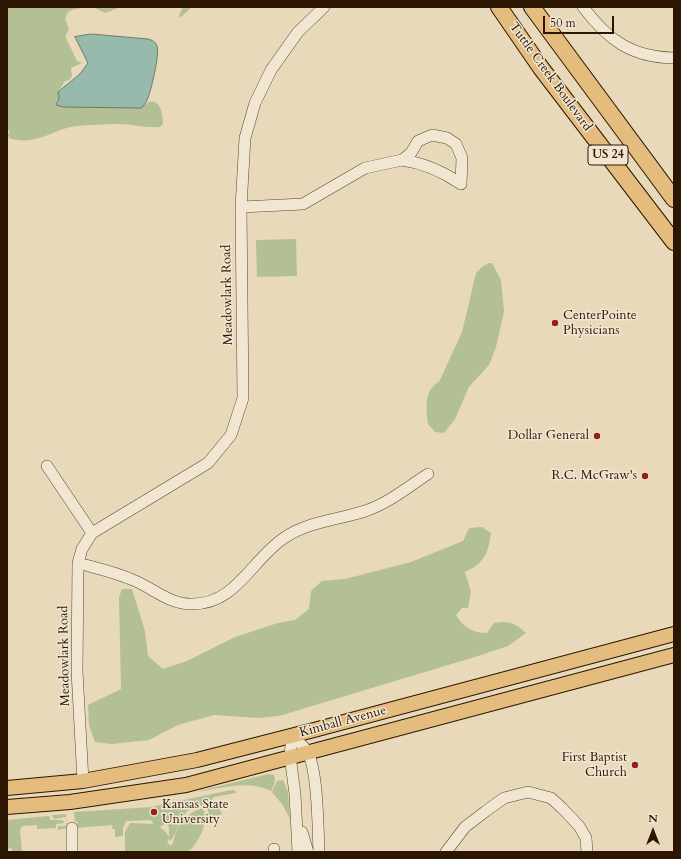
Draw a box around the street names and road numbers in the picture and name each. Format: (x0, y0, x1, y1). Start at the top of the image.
street label: Tuttle Creek Boulevard (505, 20, 595, 134)
road number: US 24 (588, 145, 628, 165)
street label: Meadowlark Road (219, 244, 237, 346)
street label: Meadowlark Road (56, 605, 74, 707)
street label: Kimball Avenue (298, 703, 388, 741)

